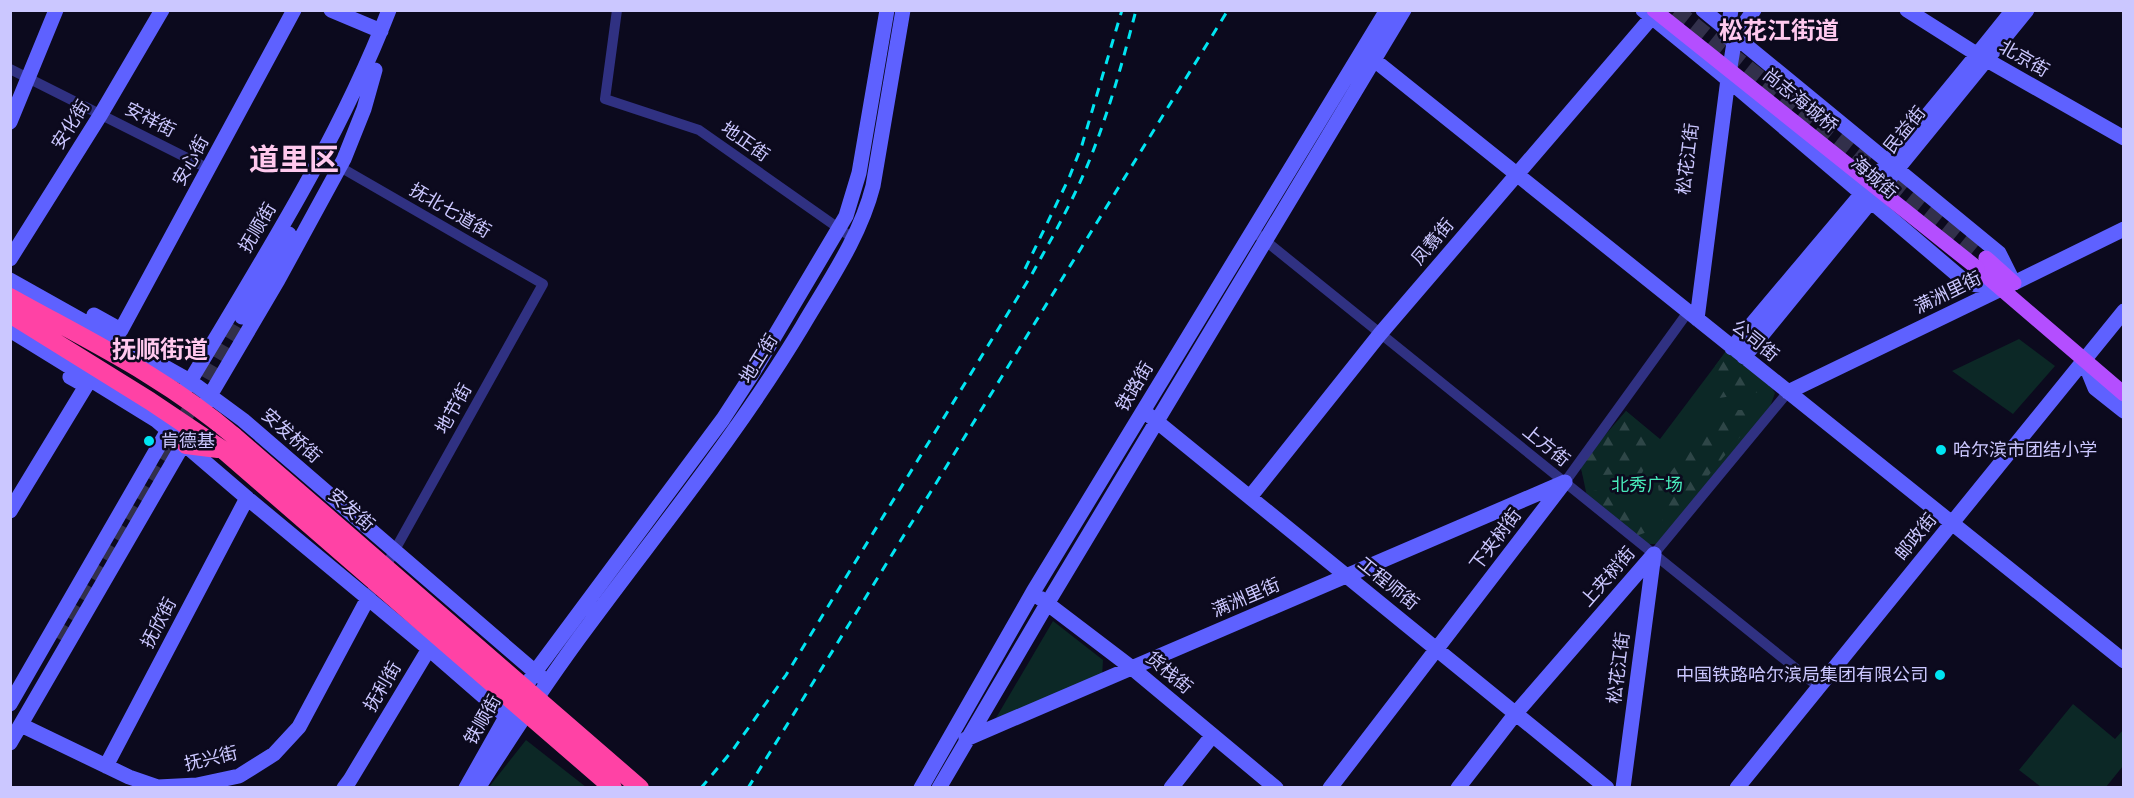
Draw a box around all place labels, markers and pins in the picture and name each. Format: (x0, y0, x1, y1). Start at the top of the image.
place label: 肯德基 (161, 429, 215, 454)
marker: 肯德基 (142, 434, 156, 448)
place label: 哈尔滨市团结小学 (1953, 438, 2097, 463)
marker: 哈尔滨市团结小学 (1934, 443, 1948, 457)
place label: 中国铁路哈尔滨局集团有限公司 (1676, 663, 1928, 688)
marker: 中国铁路哈尔滨局集团有限公司 (1933, 668, 1947, 682)

